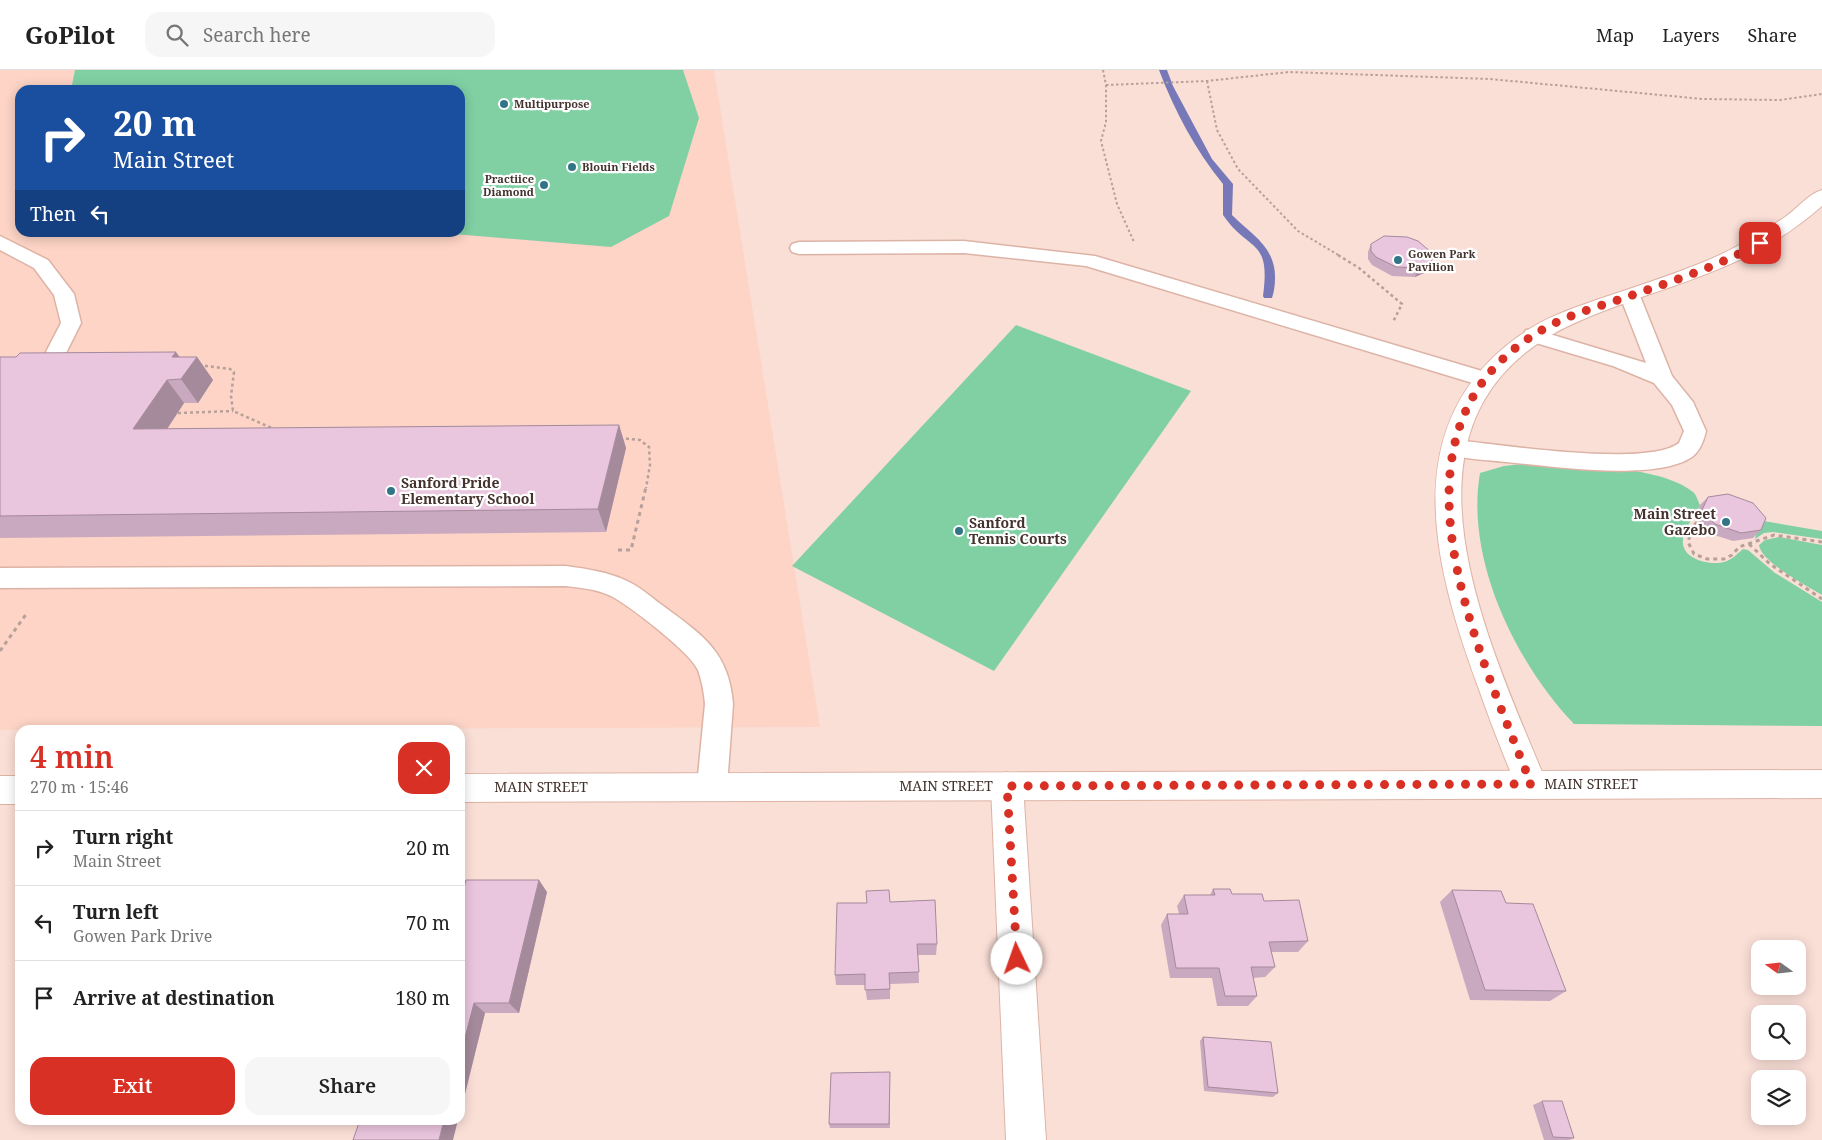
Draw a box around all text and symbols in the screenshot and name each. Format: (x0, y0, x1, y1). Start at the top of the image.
search box (145, 12, 495, 57)
text: GoPilot (25, 18, 115, 51)
icon: search (163, 21, 191, 49)
text: Search here (203, 22, 311, 48)
text: Map (1596, 23, 1634, 47)
text: Layers (1662, 23, 1720, 47)
text: Share (1748, 23, 1797, 47)
place label: Multipurpose (514, 96, 590, 111)
marker: Multipurpose (498, 98, 510, 110)
text: 20 m (113, 99, 196, 146)
icon: right (30, 105, 95, 170)
text: Main Street (113, 144, 234, 174)
place label: Blouin Fields (582, 159, 655, 174)
marker: Blouin Fields (566, 161, 578, 173)
place label: Practiice Diamond (483, 171, 534, 199)
marker: Practiice Diamond (538, 179, 550, 191)
icon: left (86, 200, 114, 228)
text: Then (30, 201, 76, 227)
pin (1739, 222, 1781, 264)
icon: arrive (1746, 229, 1774, 257)
place label: Gowen Park Pavilion (1408, 246, 1476, 274)
marker: Gowen Park Pavilion (1392, 254, 1404, 266)
place label: Sanford Pride Elementary School (401, 473, 534, 508)
marker: Sanford Pride Elementary School (385, 485, 397, 497)
place label: Main Street Gazebo (1634, 504, 1716, 539)
place label: Sanford Tennis Courts (969, 513, 1067, 548)
marker: Main Street Gazebo (1720, 516, 1732, 528)
marker: Sanford Tennis Courts (953, 525, 965, 537)
text: 4 min (30, 736, 114, 777)
button: close (398, 742, 450, 794)
street label: MAIN STREET (1544, 774, 1638, 793)
text: 270 m · 15:46 (30, 776, 129, 798)
street label: MAIN STREET (899, 776, 993, 795)
street label: MAIN STREET (494, 777, 588, 796)
text: Turn right (73, 824, 173, 850)
icon: right (30, 834, 58, 862)
text: 20 m (406, 835, 450, 861)
text: Main Street (73, 850, 161, 872)
text: Turn left (73, 899, 159, 925)
icon: left (30, 909, 58, 937)
text: 70 m (406, 910, 450, 936)
text: Gowen Park Drive (73, 925, 212, 947)
position arrow (990, 932, 1042, 984)
north arrow (1751, 940, 1806, 995)
map controls (1751, 940, 1806, 1125)
icon: arrive (30, 984, 58, 1012)
text: Arrive at destination (73, 985, 275, 1011)
text: 180 m (395, 985, 450, 1011)
button: search (1751, 1005, 1806, 1060)
button: Exit (30, 1057, 235, 1115)
button: Share (245, 1057, 450, 1115)
button: layers (1751, 1070, 1806, 1125)

